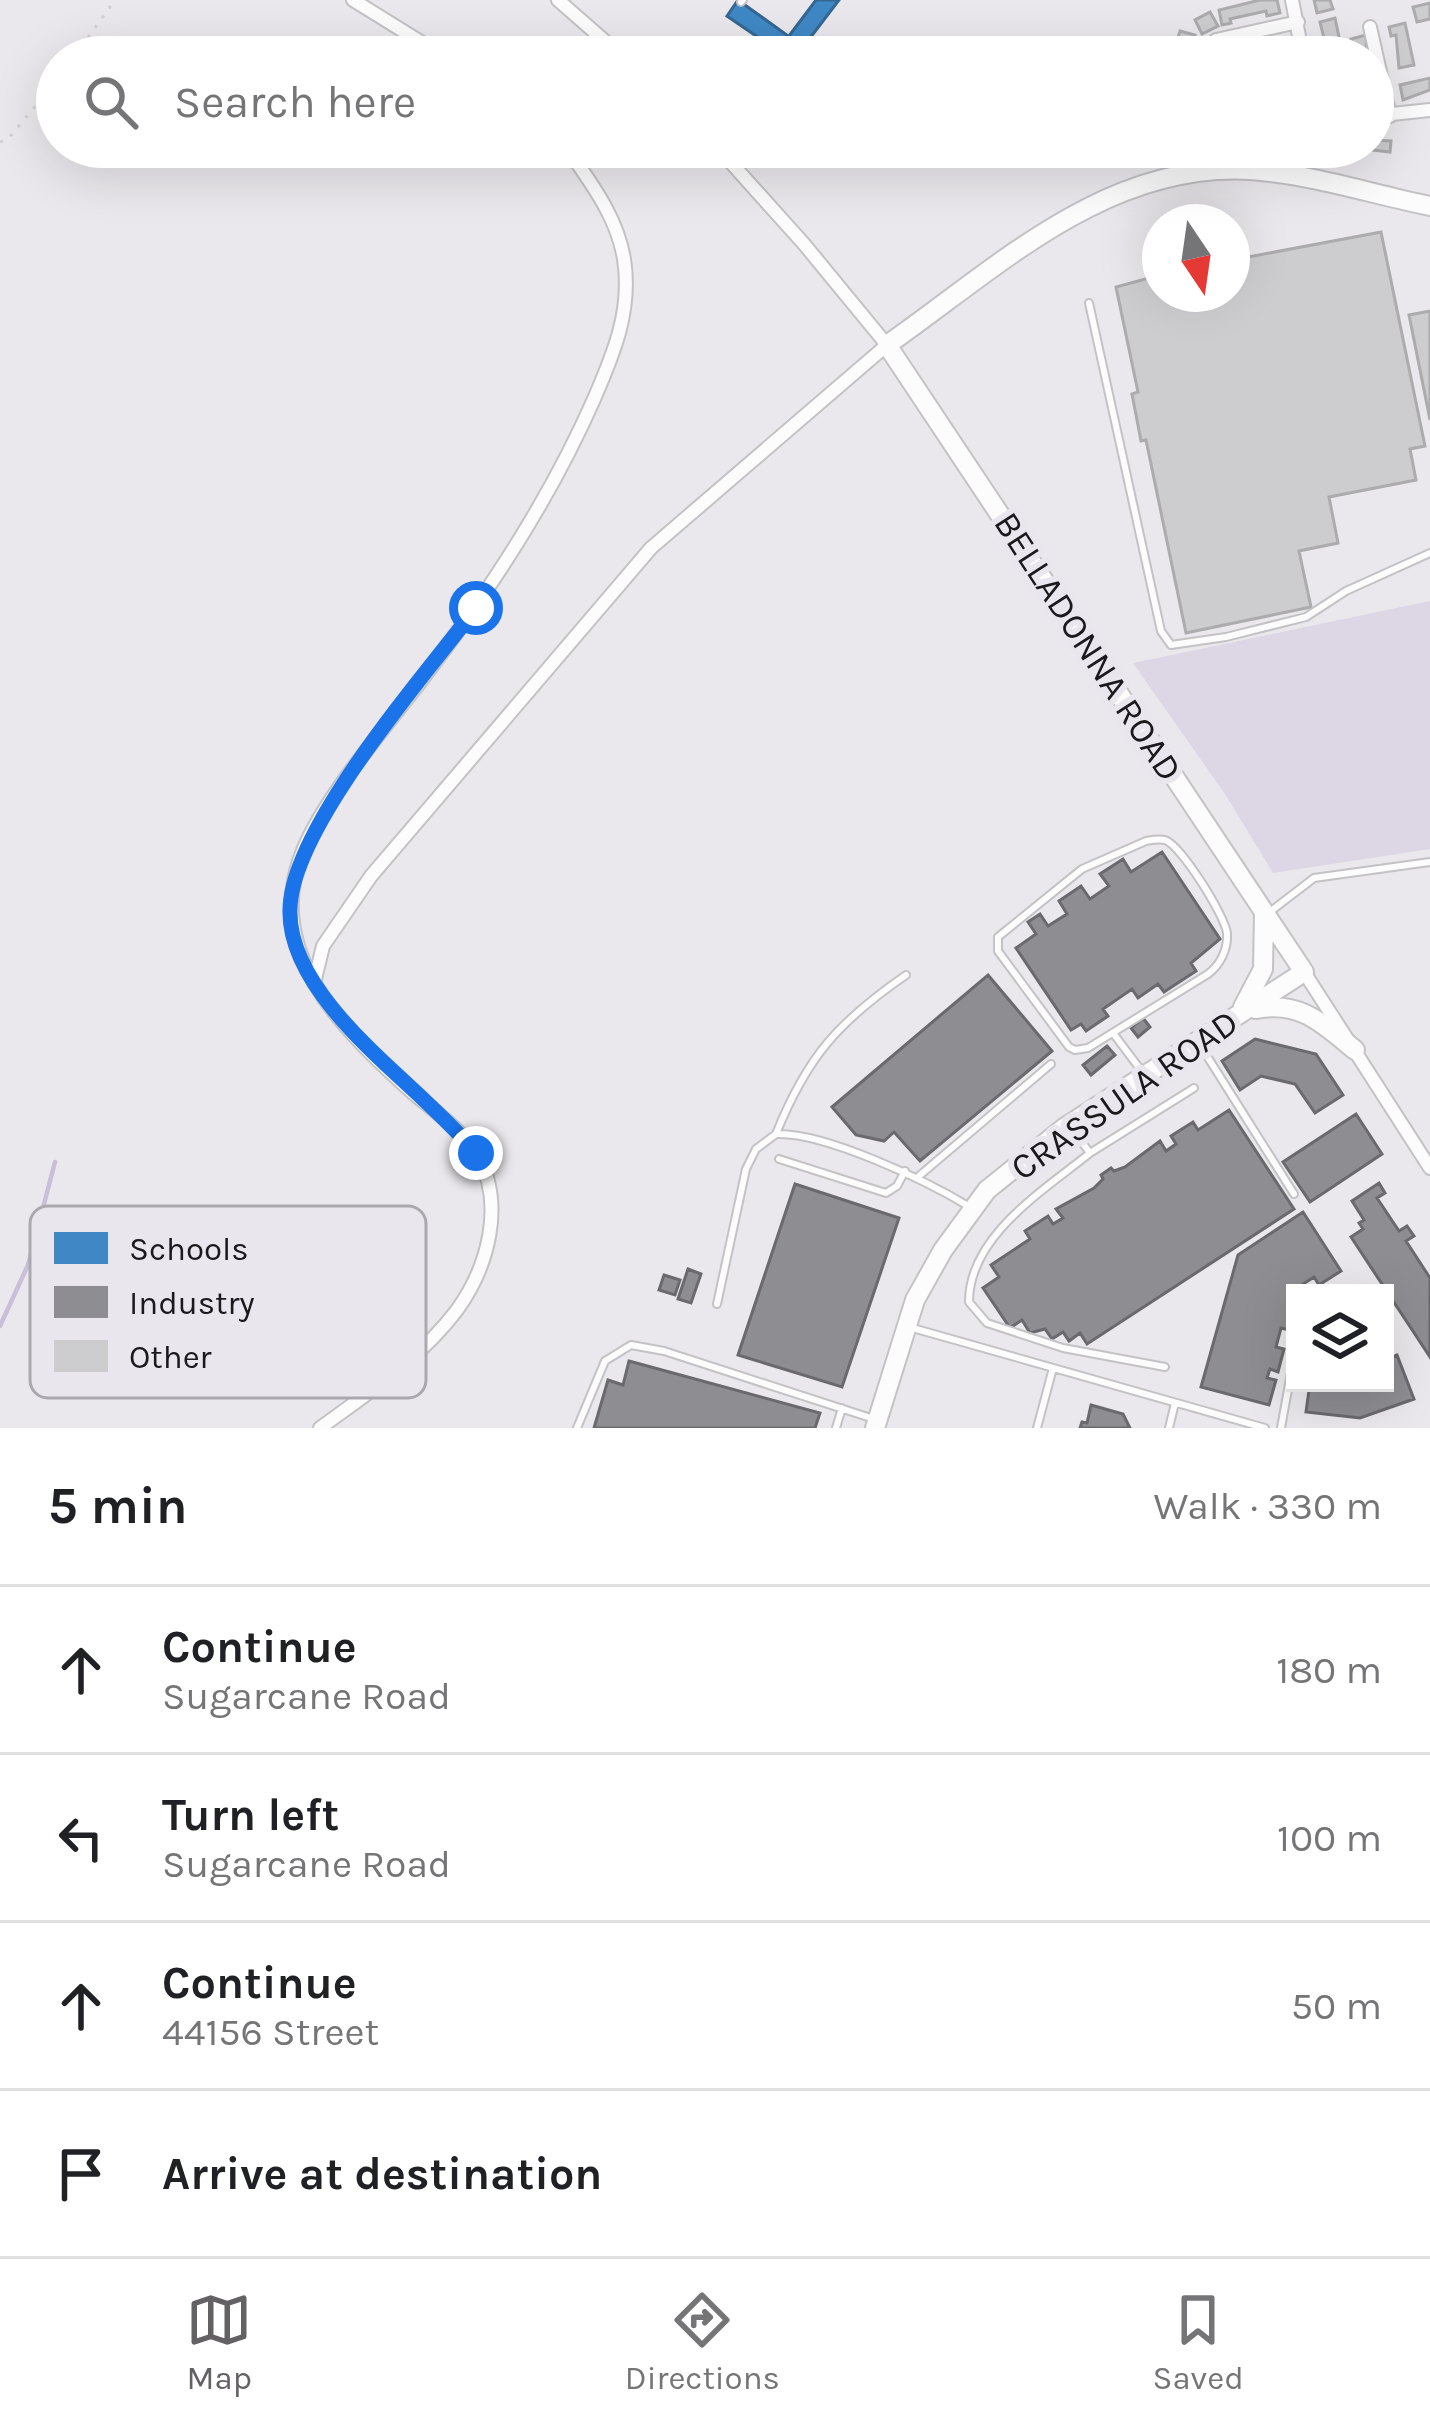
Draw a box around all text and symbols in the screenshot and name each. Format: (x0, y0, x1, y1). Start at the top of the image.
search box (36, 36, 1394, 168)
icon: search (78, 69, 144, 135)
text: Search here (174, 76, 416, 128)
north arrow (1142, 204, 1250, 312)
street label: BELLADONNA ROAD (986, 504, 1191, 789)
route start (449, 581, 503, 635)
street label: CRASSULA ROAD (1003, 1001, 1246, 1189)
route end (449, 1126, 503, 1180)
legend (30, 1206, 426, 1398)
text: Schools (129, 1230, 249, 1268)
text: Industry (129, 1284, 255, 1322)
map controls (1286, 1284, 1394, 1392)
button: layers (1286, 1284, 1394, 1392)
text: Other (129, 1338, 212, 1376)
text: 5 min (48, 1476, 188, 1536)
text: Walk · 330 m (1154, 1483, 1382, 1529)
text: Continue (162, 1621, 357, 1673)
icon: ahead (48, 1637, 114, 1703)
text: 180 m (1276, 1647, 1382, 1693)
text: Sugarcane Road (162, 1673, 451, 1719)
text: Turn left (162, 1789, 339, 1841)
icon: left (48, 1805, 114, 1871)
text: 100 m (1277, 1815, 1382, 1861)
text: Sugarcane Road (162, 1841, 451, 1887)
text: Continue (162, 1957, 357, 2009)
icon: ahead (48, 1973, 114, 2039)
text: 50 m (1291, 1983, 1382, 2029)
text: 44156 Street (162, 2009, 379, 2055)
icon: arrive (48, 2141, 114, 2207)
text: Arrive at destination (162, 2148, 602, 2200)
tab: Map (186, 2287, 252, 2397)
tab: Directions (625, 2287, 780, 2397)
tab: Saved (1153, 2287, 1244, 2397)

